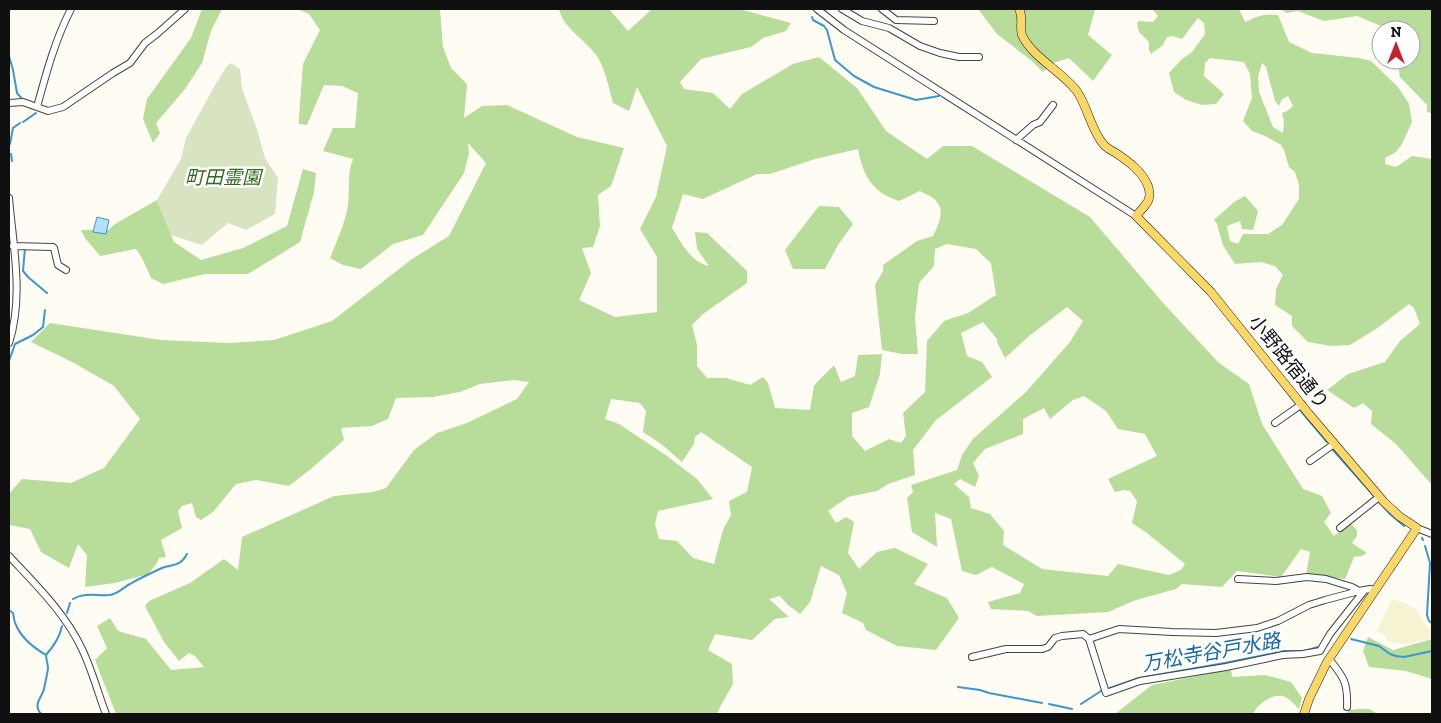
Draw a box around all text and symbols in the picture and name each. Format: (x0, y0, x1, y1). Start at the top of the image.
north arrow (1371, 20, 1421, 70)
text: N (1391, 24, 1402, 41)
park label: 町田霊園 (185, 166, 264, 189)
street label: 小野路宿通り (1244, 310, 1334, 414)
water label: 万松寺谷戸水路 (1140, 628, 1284, 676)

